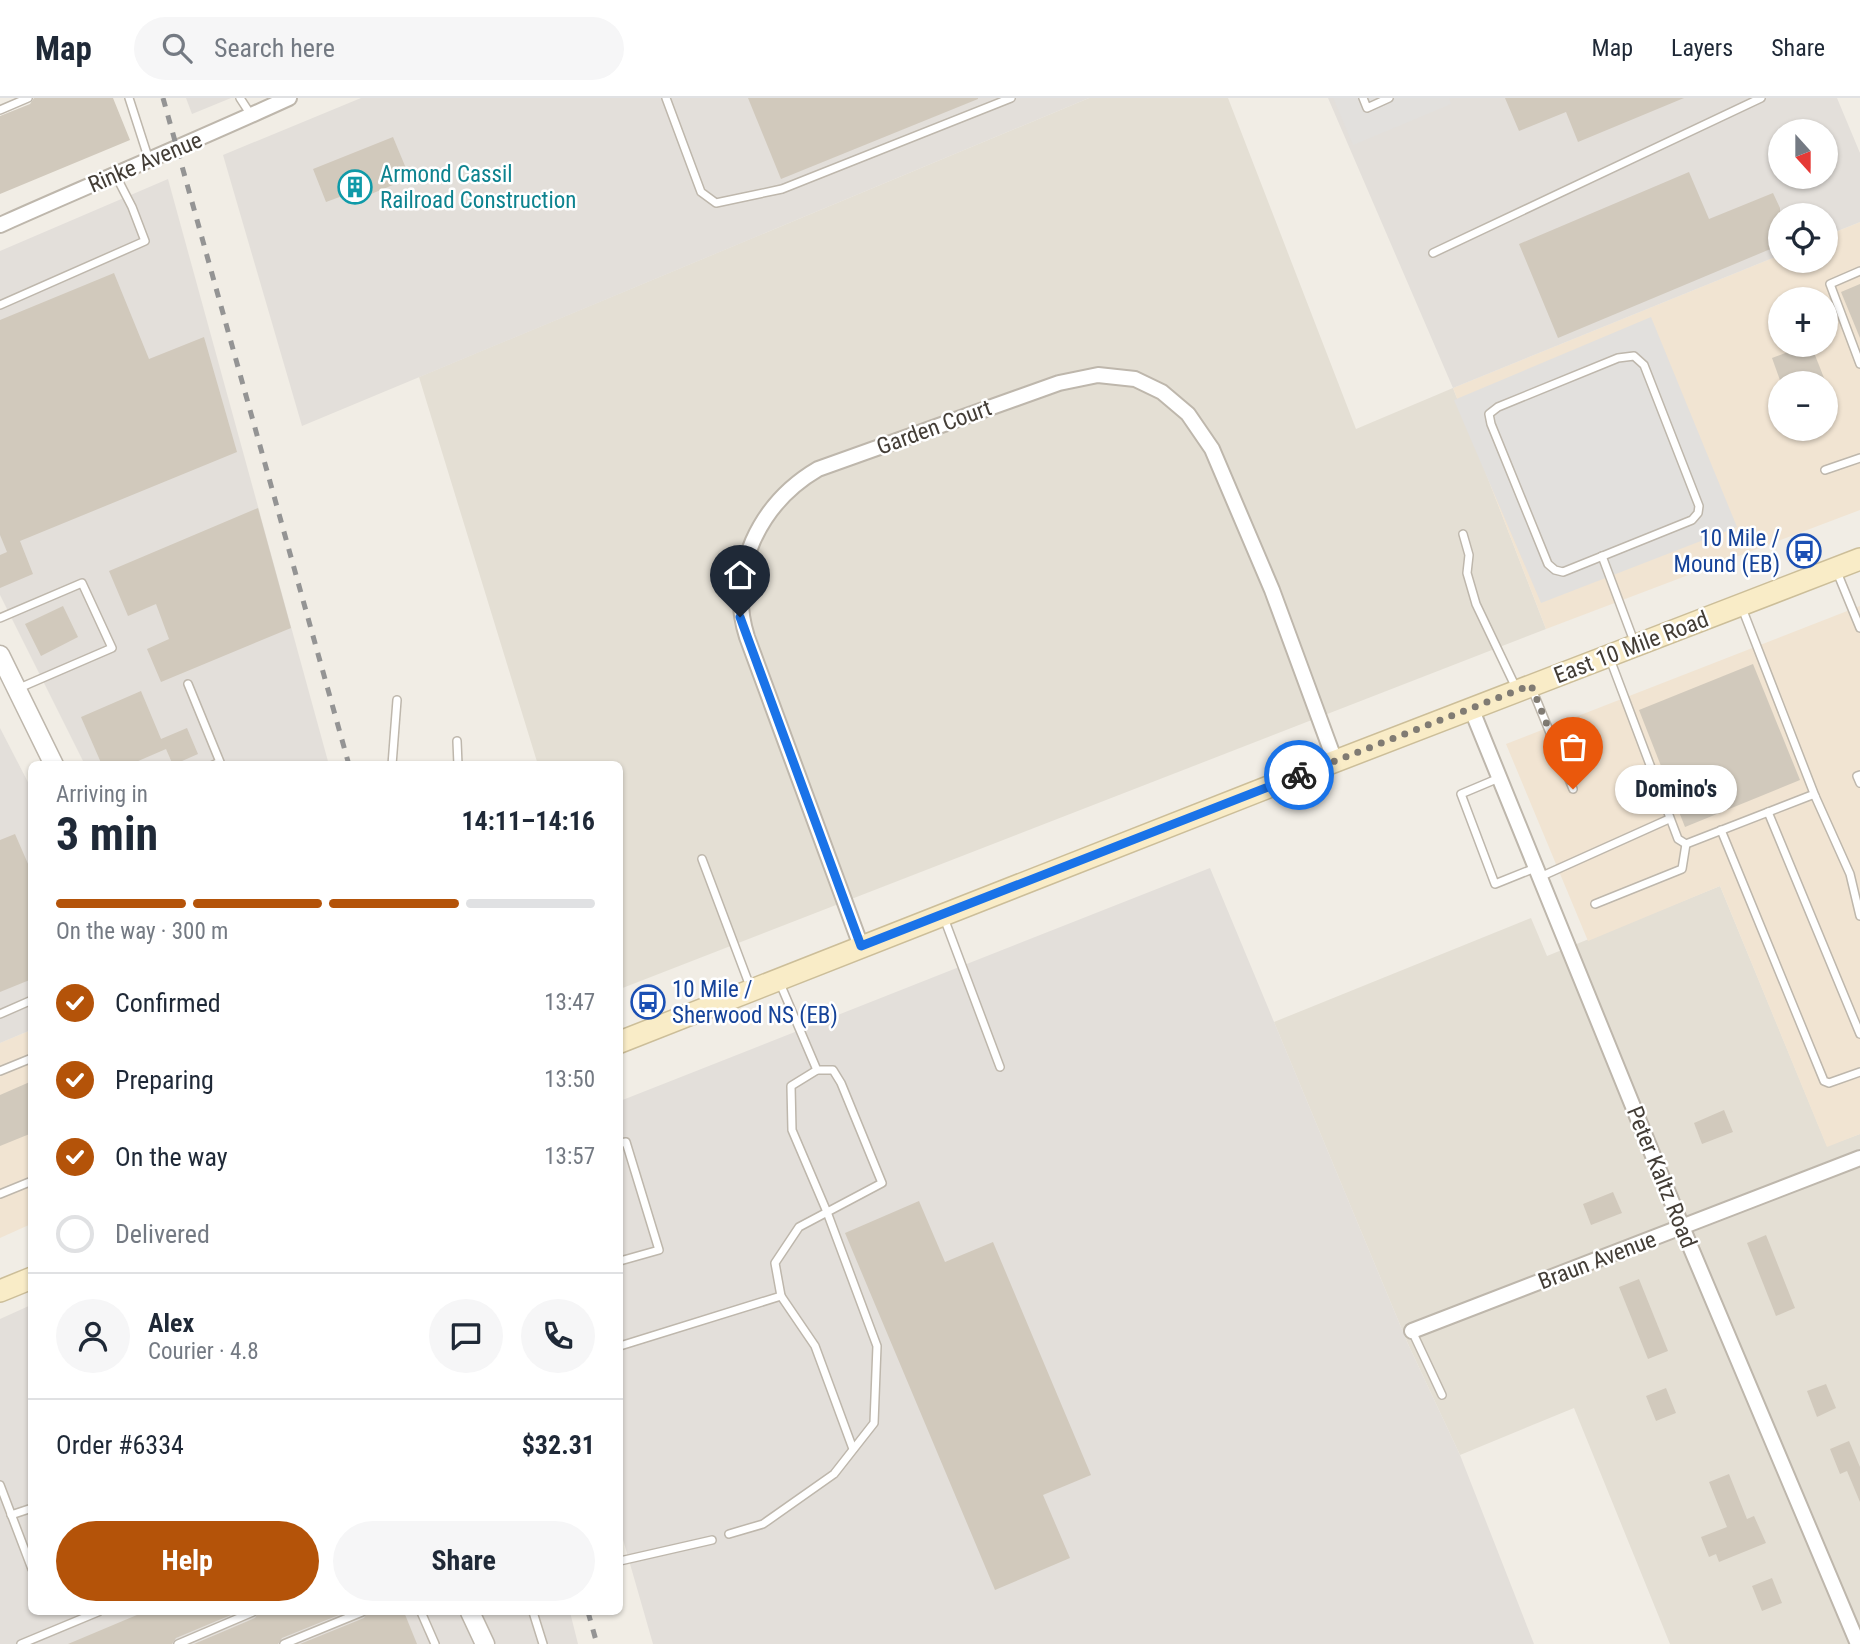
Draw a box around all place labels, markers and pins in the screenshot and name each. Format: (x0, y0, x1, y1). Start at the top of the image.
place label: Armond Cassil Railroad Construction (380, 161, 576, 214)
building icon: Armond Cassil Railroad Construction (336, 168, 374, 206)
place label: 10 Mile / Mound (EB) (1674, 525, 1780, 578)
bus stop icon: 10 Mile / Mound (EB) (1785, 532, 1823, 570)
pin (710, 545, 770, 617)
pin (1543, 717, 1603, 789)
callout: Domino's (1615, 764, 1738, 814)
place label: 10 Mile / Sherwood NS (EB) (672, 976, 838, 1029)
bus stop icon: 10 Mile / Sherwood NS (EB) (629, 983, 667, 1021)

